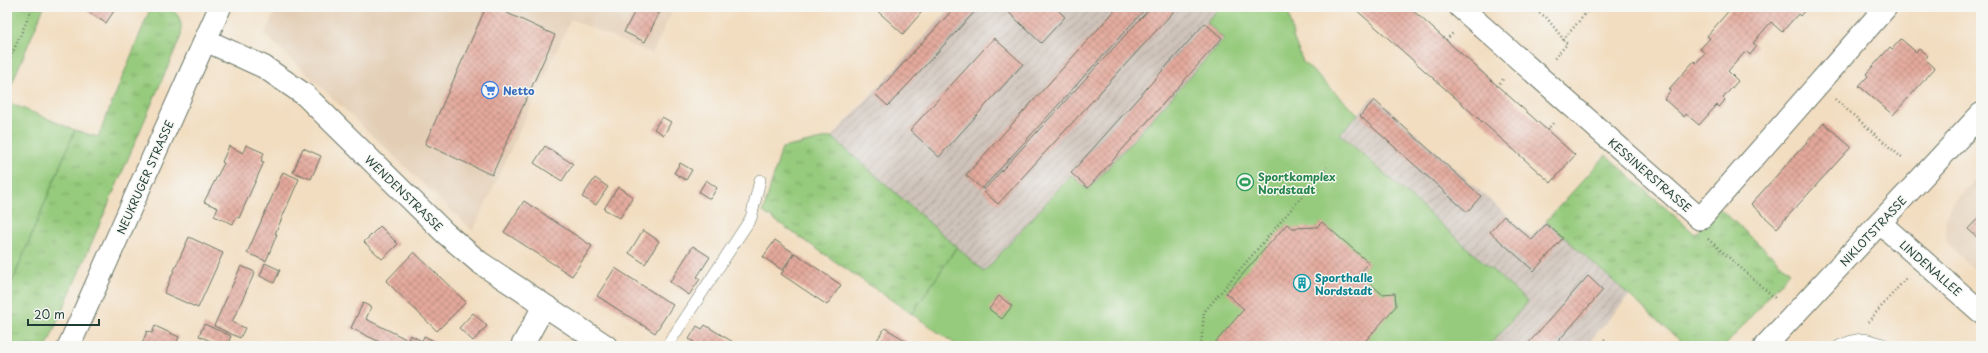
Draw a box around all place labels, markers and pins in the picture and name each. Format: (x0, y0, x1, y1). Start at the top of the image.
supermarket icon: Netto (480, 80, 500, 100)
place label: Netto (503, 82, 535, 99)
place label: Sportkomplex Nordstadt (1258, 168, 1335, 198)
sports icon: Sportkomplex Nordstadt (1235, 172, 1255, 192)
place label: Sporthalle Nordstadt (1315, 269, 1373, 299)
building icon: Sporthalle Nordstadt (1292, 273, 1312, 293)

